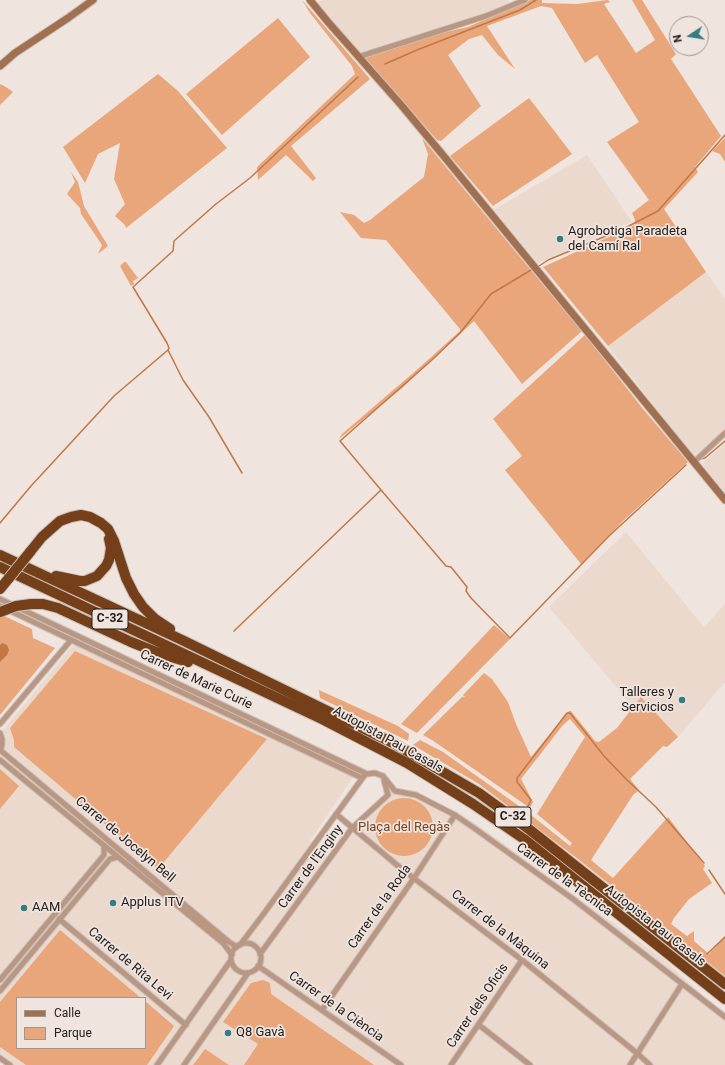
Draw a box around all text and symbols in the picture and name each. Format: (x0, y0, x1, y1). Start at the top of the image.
north arrow (669, 16, 709, 56)
text: N (671, 33, 685, 44)
place label: Agrobotiga Paradeta del Camí Ral (568, 224, 687, 255)
marker: Agrobotiga Paradeta del Camí Ral (555, 234, 565, 244)
road number: C-32 (92, 609, 128, 629)
street label: Carrer de Marie Curie (137, 647, 255, 713)
place label: Talleres y Servicios (619, 685, 674, 716)
marker: Talleres y Servicios (677, 695, 687, 705)
street label: Autopista Pau Casals (330, 703, 446, 777)
street label: Carrer de Jocelyn Bell (72, 794, 178, 886)
road number: C-32 (495, 807, 531, 827)
park label: Plaça del Regàs (358, 820, 450, 836)
street label: Carrer de l'Enginy (275, 822, 347, 912)
street label: Carrer de la Tècnica (513, 840, 615, 920)
street label: Carrer de la Roda (345, 862, 415, 952)
street label: Autopista Pau Casals (601, 882, 709, 970)
street label: Carrer de la Màquina (448, 887, 552, 973)
place label: Applus ITV (121, 895, 184, 911)
marker: Applus ITV (108, 898, 118, 908)
place label: AAM (32, 900, 60, 916)
marker: AAM (19, 903, 29, 913)
street label: Carrer de Rita Levi (85, 924, 175, 1004)
street label: Carrer dels Oficis (444, 961, 512, 1051)
street label: Carrer de la Ciència (285, 968, 387, 1046)
legend (16, 997, 146, 1049)
text: Calle (54, 1006, 81, 1020)
place label: Q8 Gavà (236, 1025, 285, 1041)
text: Parque (54, 1026, 92, 1040)
marker: Q8 Gavà (223, 1028, 233, 1038)

